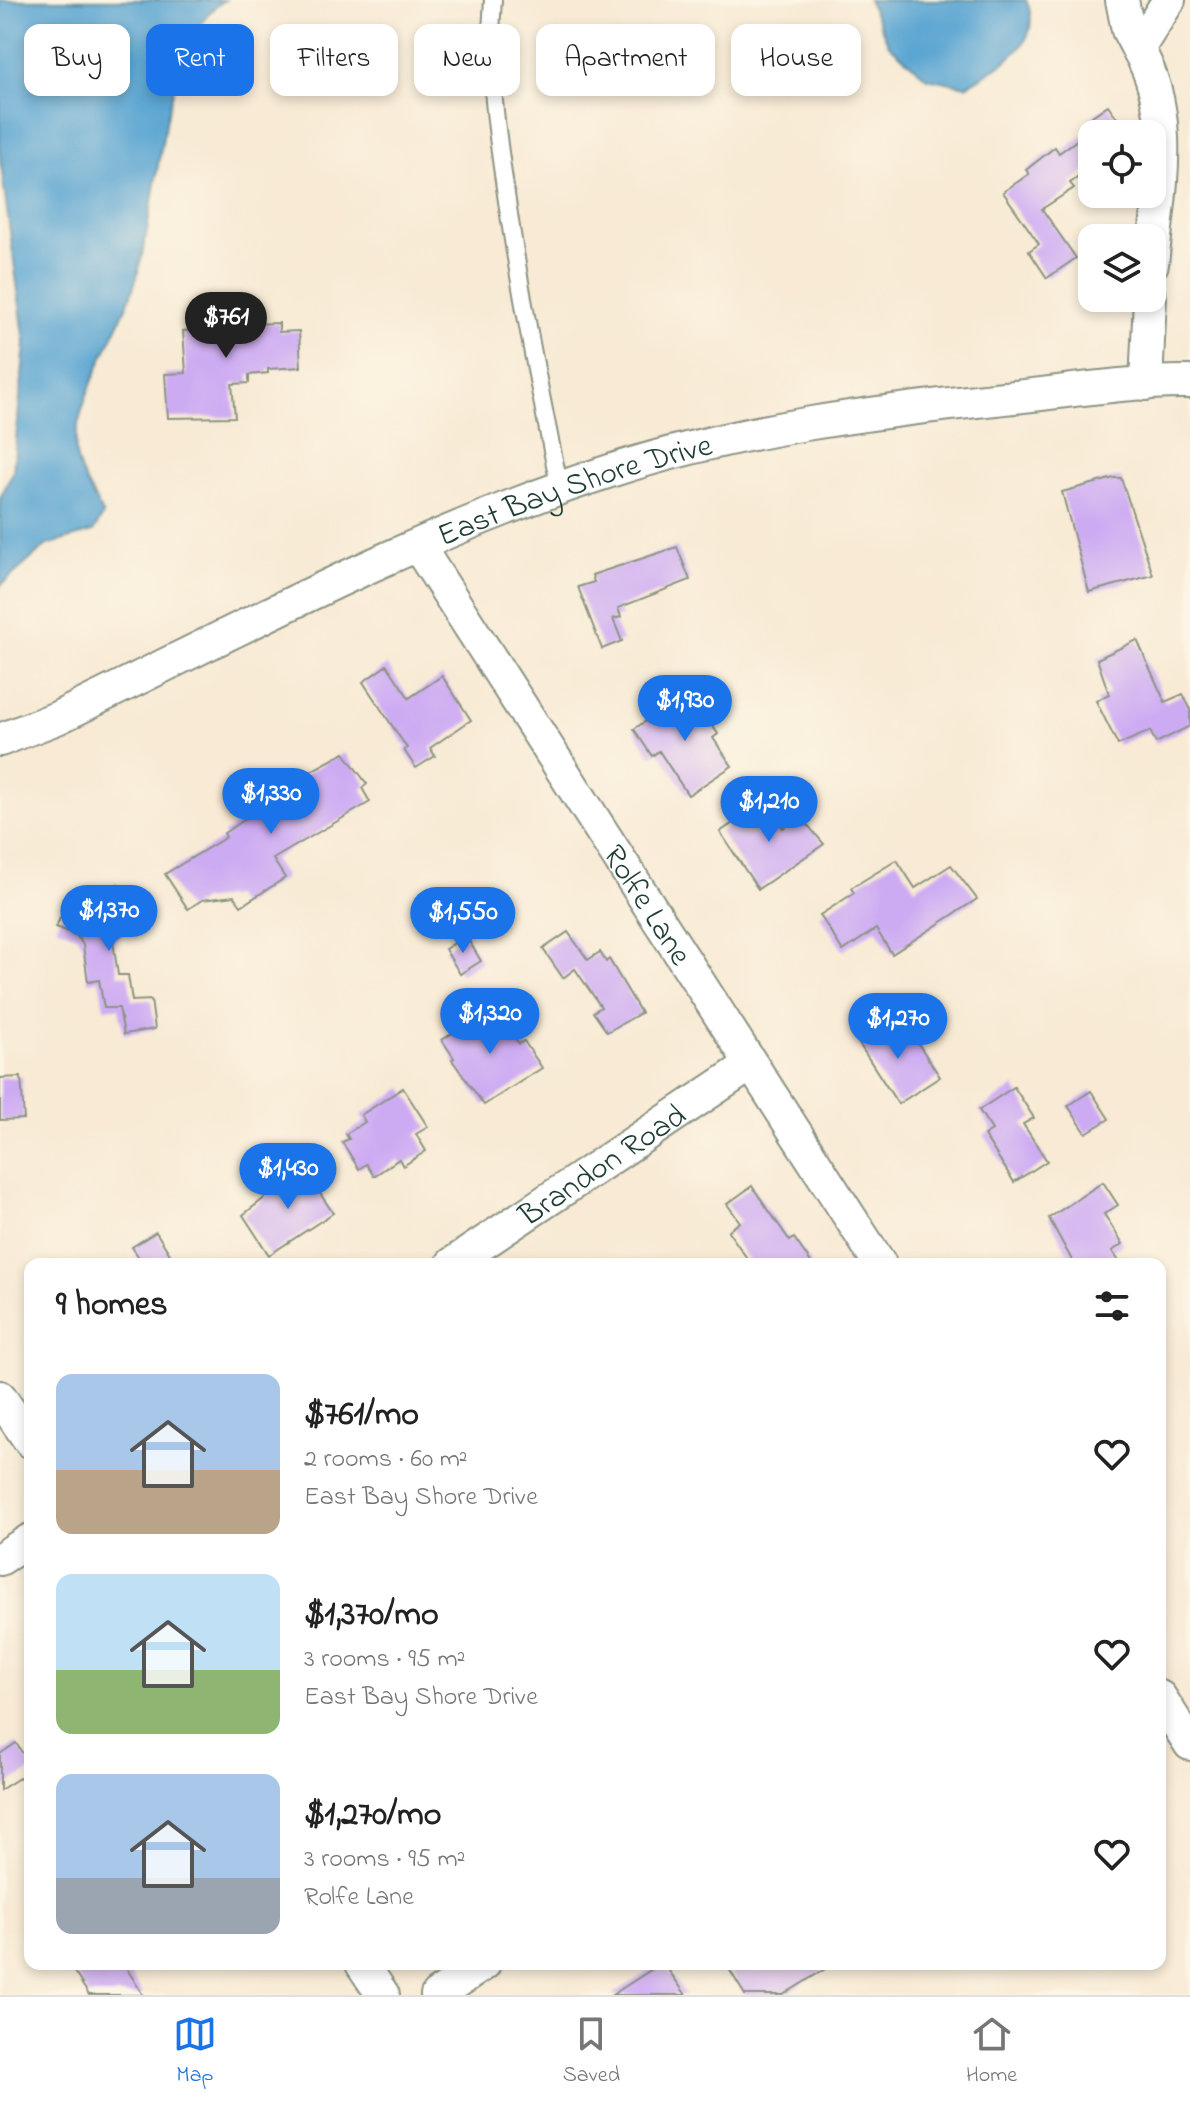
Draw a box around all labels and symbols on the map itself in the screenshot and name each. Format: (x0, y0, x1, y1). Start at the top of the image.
pin: $761 (179, 292, 273, 360)
street label: East Bay Shore Drive (431, 423, 718, 561)
pin: $1,930 (620, 675, 750, 743)
pin: $1,330 (206, 768, 336, 836)
pin: $1,210 (704, 776, 834, 844)
street label: Rolfe Lane (589, 837, 702, 976)
pin: $1,370 (44, 885, 174, 953)
pin: $1,550 (398, 887, 528, 955)
pin: $1,320 (425, 988, 555, 1056)
pin: $1,270 (833, 993, 963, 1061)
street label: Brandon Road (510, 1094, 697, 1241)
pin: $1,430 (223, 1143, 353, 1211)

